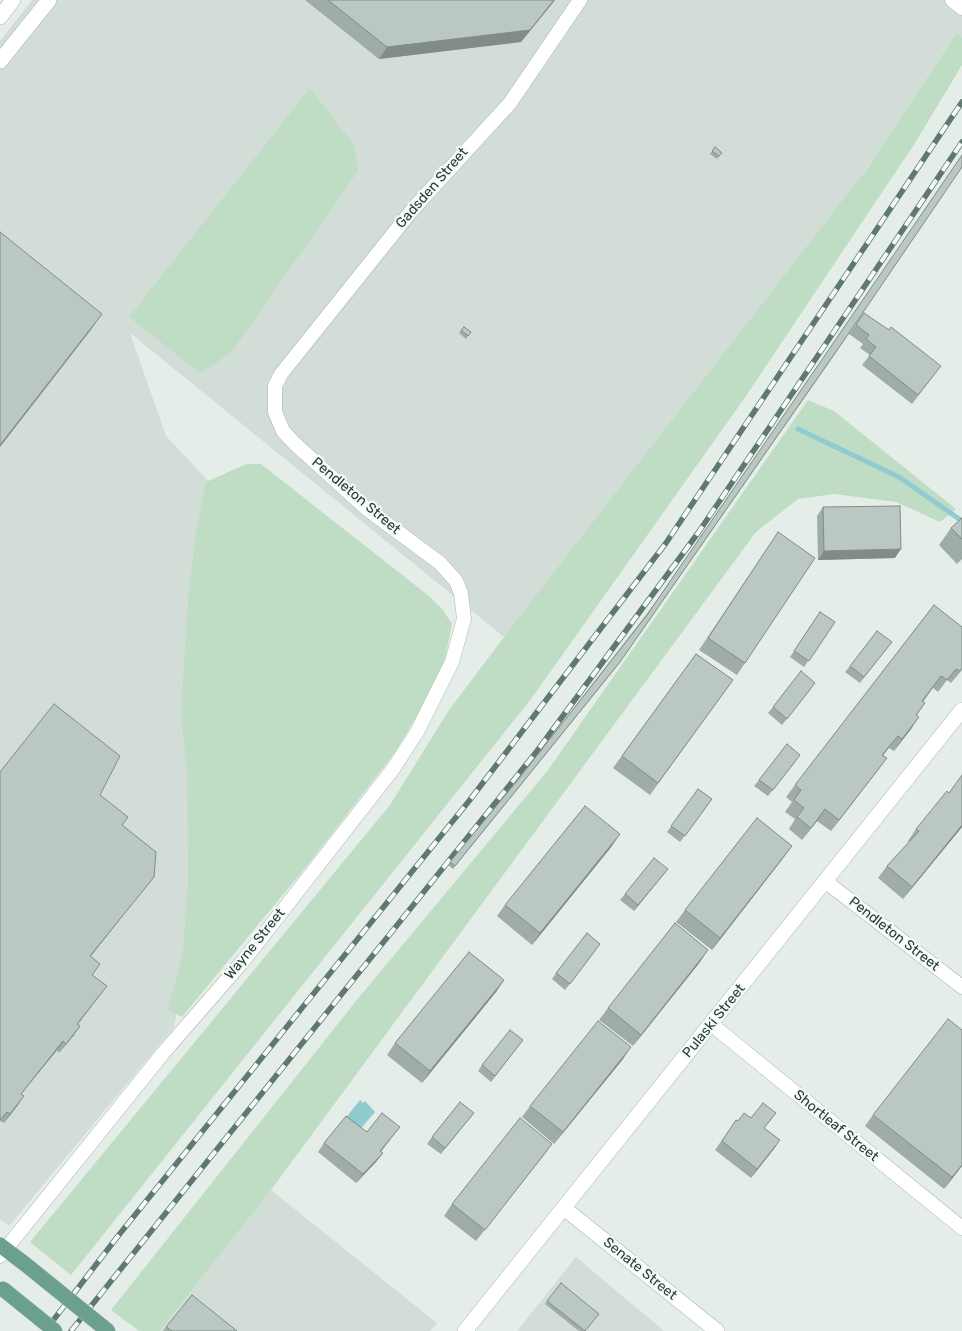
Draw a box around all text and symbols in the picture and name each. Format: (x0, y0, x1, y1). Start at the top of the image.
street label: Gadsden Street (392, 144, 472, 232)
street label: Pendleton Street (308, 454, 404, 538)
street label: Pendleton Street (845, 893, 943, 975)
street label: Wayne Street (221, 905, 289, 983)
street label: Pulaski Street (679, 981, 749, 1061)
street label: Shortleaf Street (790, 1087, 882, 1165)
street label: Senate Street (600, 1234, 680, 1304)

